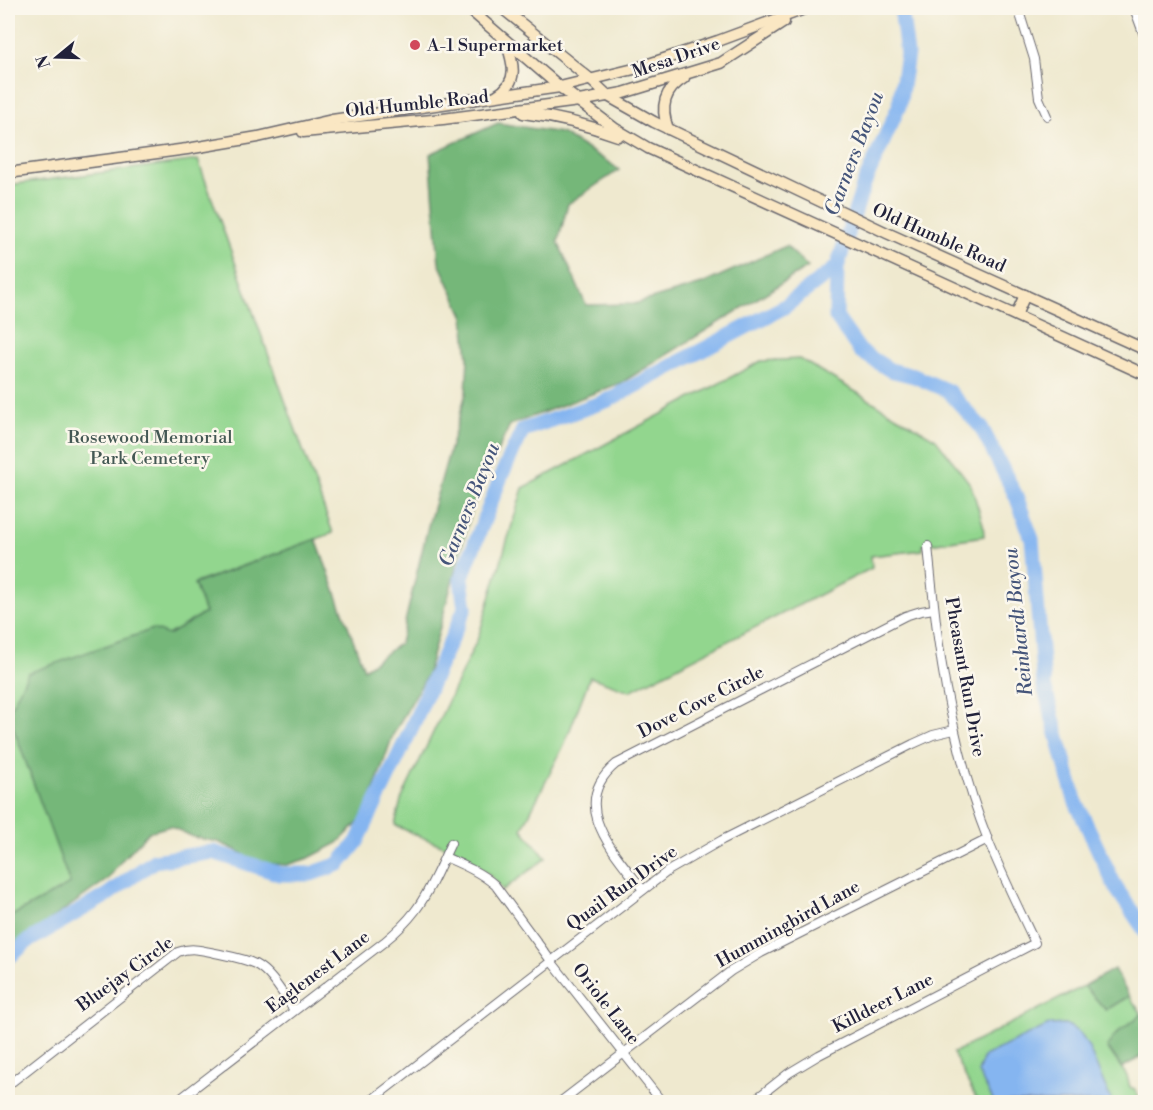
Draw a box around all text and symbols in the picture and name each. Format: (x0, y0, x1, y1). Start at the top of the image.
north arrow (27, 27, 87, 87)
street label: Mesa Drive (629, 32, 723, 84)
place label: A-1 Supermarket (426, 34, 564, 57)
marker: A-1 Supermarket (408, 38, 422, 52)
text: N (32, 52, 55, 71)
street label: Old Humble Road (344, 85, 491, 123)
water label: Garners Bayou (820, 88, 890, 220)
street label: Old Humble Road (869, 198, 1010, 278)
park label: Rosewood Memorial Park Cemetery (67, 426, 233, 470)
water label: Garners Bayou (434, 439, 506, 571)
water label: Reinhardt Bayou (999, 546, 1039, 698)
street label: Pheasant Run Drive (940, 595, 990, 759)
street label: Dove Cove Circle (634, 660, 768, 744)
street label: Quail Run Drive (562, 840, 682, 936)
street label: Hummingbird Lane (712, 875, 864, 973)
street label: Eaglenest Lane (262, 925, 374, 1019)
street label: Bluejay Circle (71, 931, 178, 1017)
street label: Oriole Lane (567, 959, 645, 1049)
street label: Killdeer Lane (829, 968, 937, 1038)

